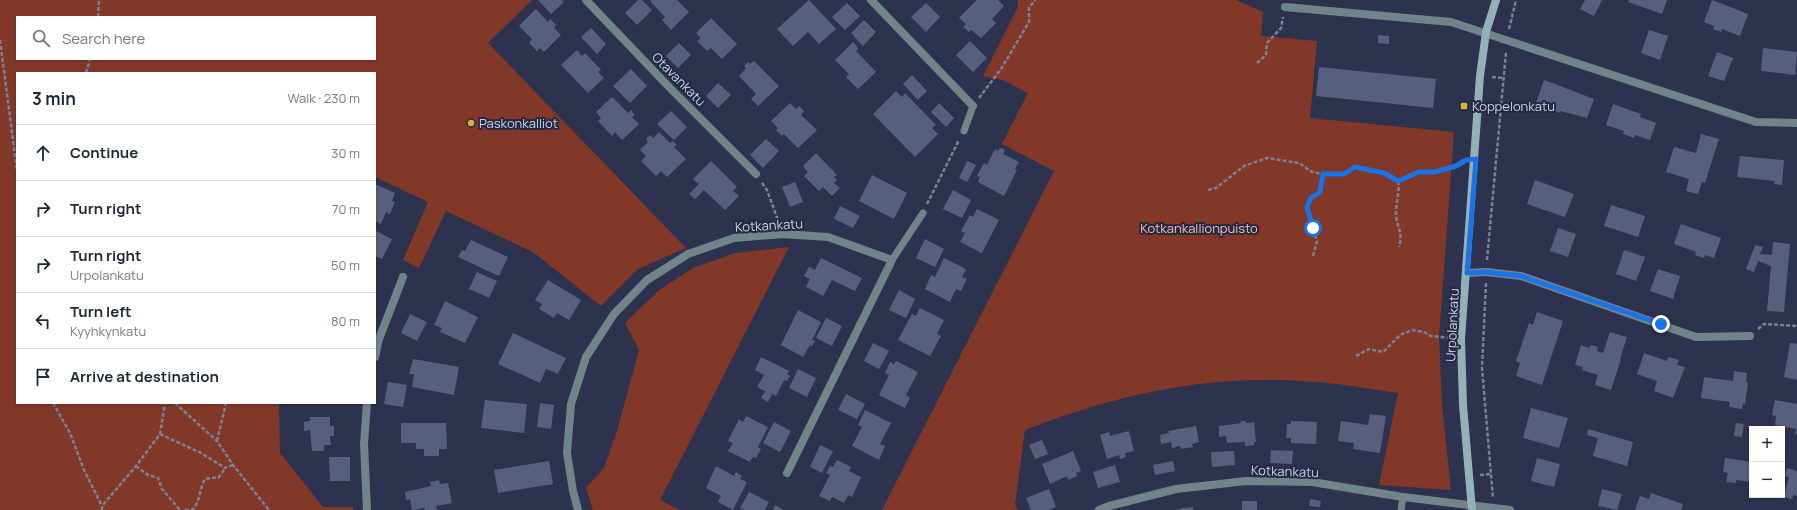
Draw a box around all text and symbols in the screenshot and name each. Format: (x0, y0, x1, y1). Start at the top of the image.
search box (16, 16, 376, 60)
icon: search (30, 27, 52, 49)
text: Search here (62, 28, 145, 49)
street label: Otavankatu (648, 48, 710, 110)
text: 3 min (32, 87, 76, 110)
text: Walk · 230 m (287, 89, 360, 107)
place label: Koppelonkatu (1472, 97, 1555, 115)
marker: Koppelonkatu (1459, 101, 1469, 111)
place label: Paskonkalliot (479, 114, 558, 132)
marker: Paskonkalliot (466, 118, 476, 128)
icon: ahead (32, 142, 54, 164)
text: Continue (70, 142, 138, 163)
text: 30 m (331, 144, 360, 162)
icon: right (32, 198, 54, 220)
text: Turn right (70, 198, 141, 219)
text: 70 m (332, 200, 360, 218)
street label: Kotkankatu (735, 214, 803, 236)
park label: Kotkankallionpuisto (1140, 219, 1258, 237)
route start (1304, 219, 1322, 237)
text: Turn right (70, 245, 141, 266)
icon: right (32, 254, 54, 276)
text: 50 m (331, 256, 360, 274)
text: Urpolankatu (70, 266, 144, 284)
street label: Urpolankatu (1441, 288, 1463, 362)
text: Turn left (70, 301, 132, 322)
icon: left (32, 310, 54, 332)
text: 80 m (331, 312, 360, 330)
route end (1652, 315, 1670, 333)
text: Kyyhkynkatu (70, 322, 146, 340)
icon: arrive (32, 366, 54, 388)
text: Arrive at destination (70, 366, 219, 387)
map controls (1749, 426, 1785, 498)
button: + (1749, 426, 1785, 462)
street label: Kotkankatu (1251, 461, 1319, 481)
button: − (1749, 462, 1785, 498)

